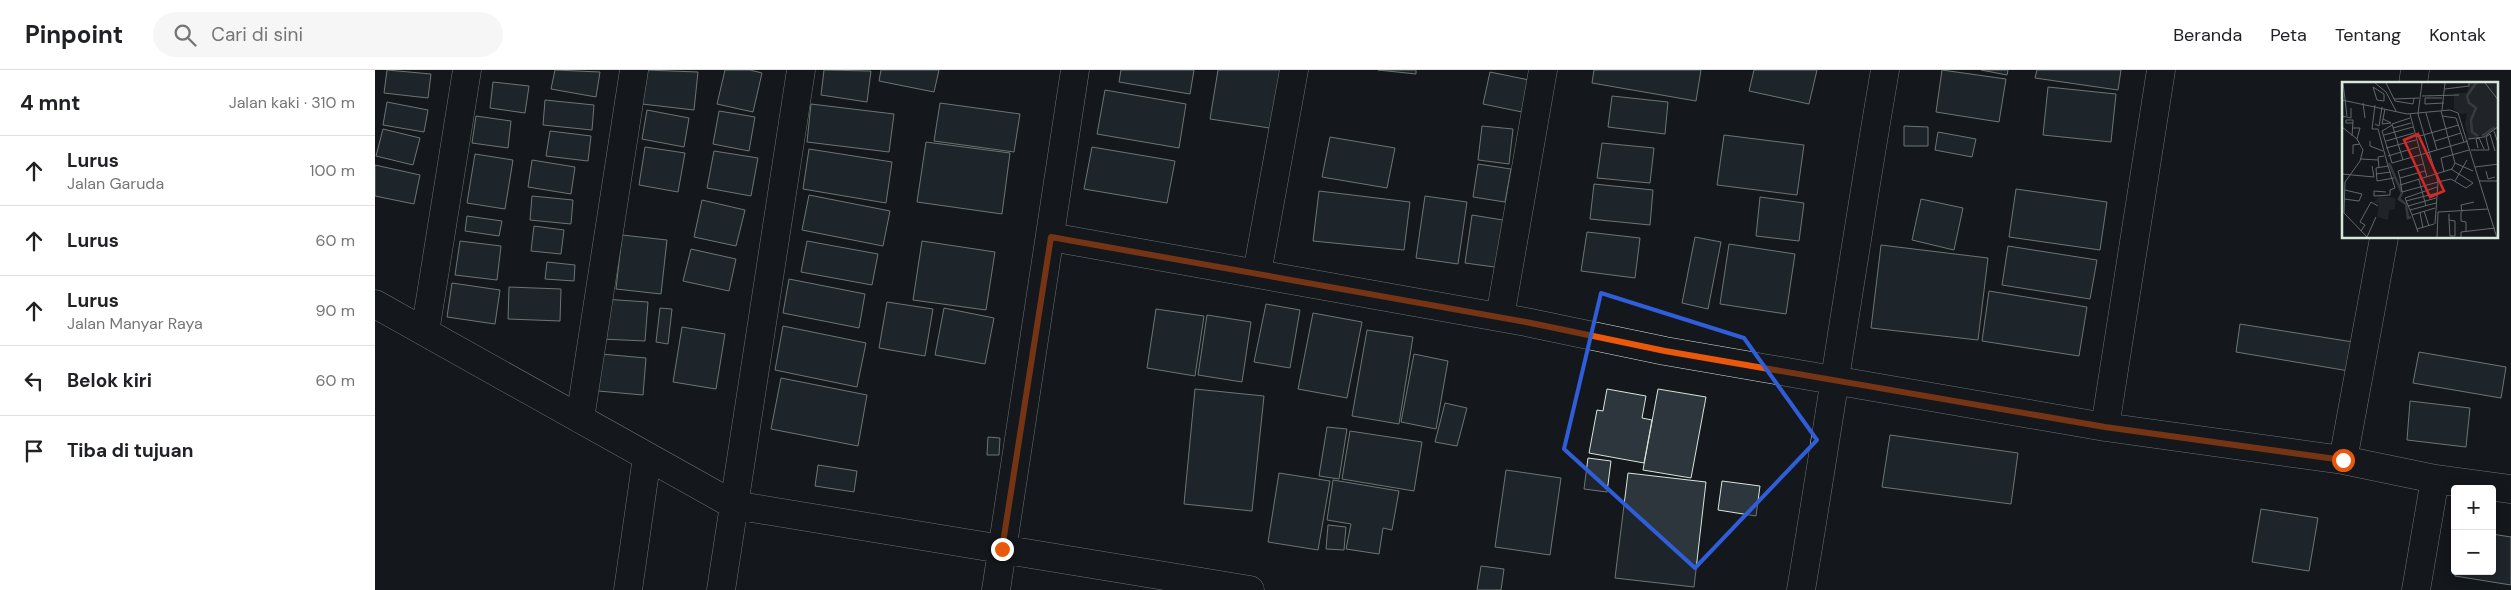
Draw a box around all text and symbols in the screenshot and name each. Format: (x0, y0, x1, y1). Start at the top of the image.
search box (153, 12, 503, 57)
text: Pinpoint (25, 19, 123, 50)
icon: search (171, 21, 199, 49)
text: Cari di sini (211, 22, 303, 47)
text: Beranda (2173, 23, 2242, 47)
text: Peta (2270, 23, 2307, 47)
text: Tentang (2335, 23, 2401, 47)
text: Kontak (2429, 23, 2486, 47)
inset map (2342, 82, 2499, 239)
text: 4 mnt (20, 89, 80, 117)
text: Jalan kaki · 310 m (229, 92, 355, 113)
text: Lurus (67, 148, 119, 173)
icon: ahead (20, 157, 48, 185)
text: 100 m (310, 160, 355, 181)
text: Jalan Garuda (67, 173, 164, 194)
icon: ahead (20, 227, 48, 255)
text: Lurus (67, 228, 119, 253)
text: 60 m (315, 230, 355, 251)
text: Lurus (67, 288, 119, 313)
icon: ahead (20, 297, 48, 325)
text: 90 m (315, 300, 355, 321)
text: Jalan Manyar Raya (67, 313, 203, 334)
icon: left (20, 367, 48, 395)
text: Belok kiri (67, 368, 152, 393)
text: 60 m (315, 370, 355, 391)
icon: arrive (20, 437, 48, 465)
text: Tiba di tujuan (67, 438, 193, 463)
route start (2332, 449, 2355, 472)
map controls (2451, 485, 2496, 575)
button: + (2451, 485, 2496, 530)
button: − (2451, 530, 2496, 575)
route end (991, 538, 1014, 561)

